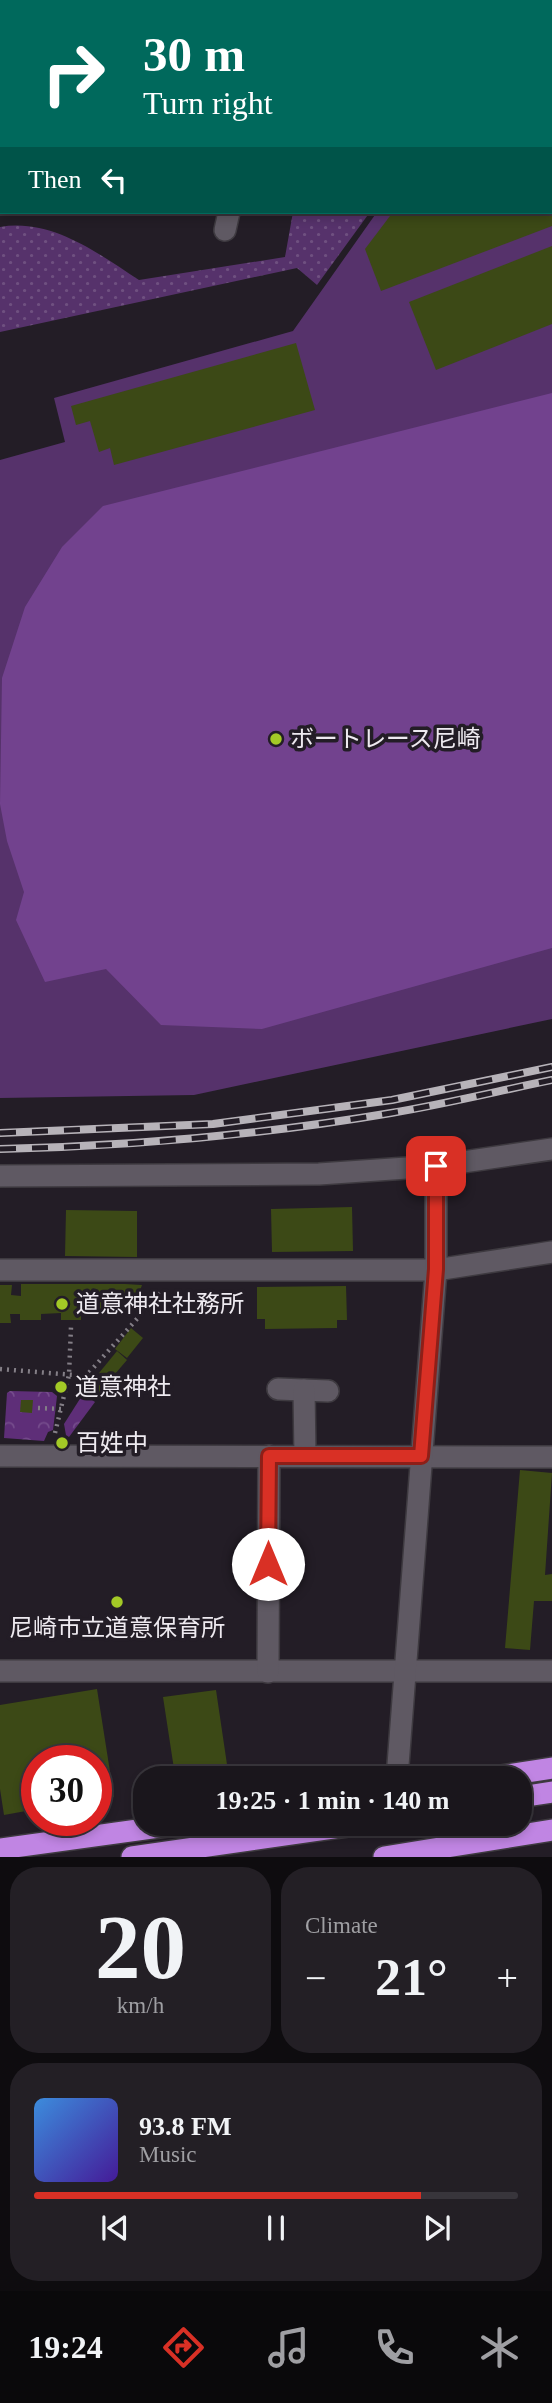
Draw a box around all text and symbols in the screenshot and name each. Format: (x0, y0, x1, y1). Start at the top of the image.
text: 30 m (143, 27, 245, 82)
icon: right (28, 28, 119, 119)
text: Turn right (143, 85, 273, 121)
icon: left (95, 161, 133, 199)
text: Then (28, 165, 81, 194)
place label: ボートレース尼崎 (290, 726, 481, 752)
marker: ボートレース尼崎 (268, 731, 284, 747)
pin (406, 1136, 466, 1196)
icon: arrive (417, 1147, 455, 1185)
place label: 道意神社社務所 (76, 1291, 244, 1317)
marker: 道意神社社務所 (54, 1296, 70, 1312)
place label: 道意神社 (75, 1374, 171, 1400)
marker: 道意神社 (53, 1379, 69, 1395)
place label: 百姓中 (76, 1430, 148, 1456)
marker: 百姓中 (54, 1435, 70, 1451)
position arrow (231, 1527, 305, 1601)
marker: 尼崎市立道意保育所 (109, 1594, 125, 1610)
place label: 尼崎市立道意保育所 (9, 1615, 225, 1641)
speed limit sign: 30 (21, 1745, 112, 1836)
text: 19:25 · 1 min · 140 m (216, 1786, 450, 1815)
text: 20 (95, 1897, 186, 1998)
text: Climate (305, 1913, 378, 1938)
text: 21° (375, 1949, 448, 2006)
text: − (305, 1957, 326, 1999)
text: + (497, 1957, 518, 1999)
text: km/h (117, 1993, 164, 2018)
text: 93.8 FM (139, 2112, 231, 2141)
text: Music (139, 2142, 197, 2167)
icon: previous (96, 2209, 134, 2247)
icon: pause (257, 2209, 295, 2247)
icon: next (418, 2209, 456, 2247)
icon: directions (159, 2323, 208, 2372)
icon: music (264, 2323, 313, 2372)
icon: phone (370, 2323, 419, 2372)
icon: climate (475, 2323, 524, 2372)
text: 19:24 (28, 2329, 103, 2365)

